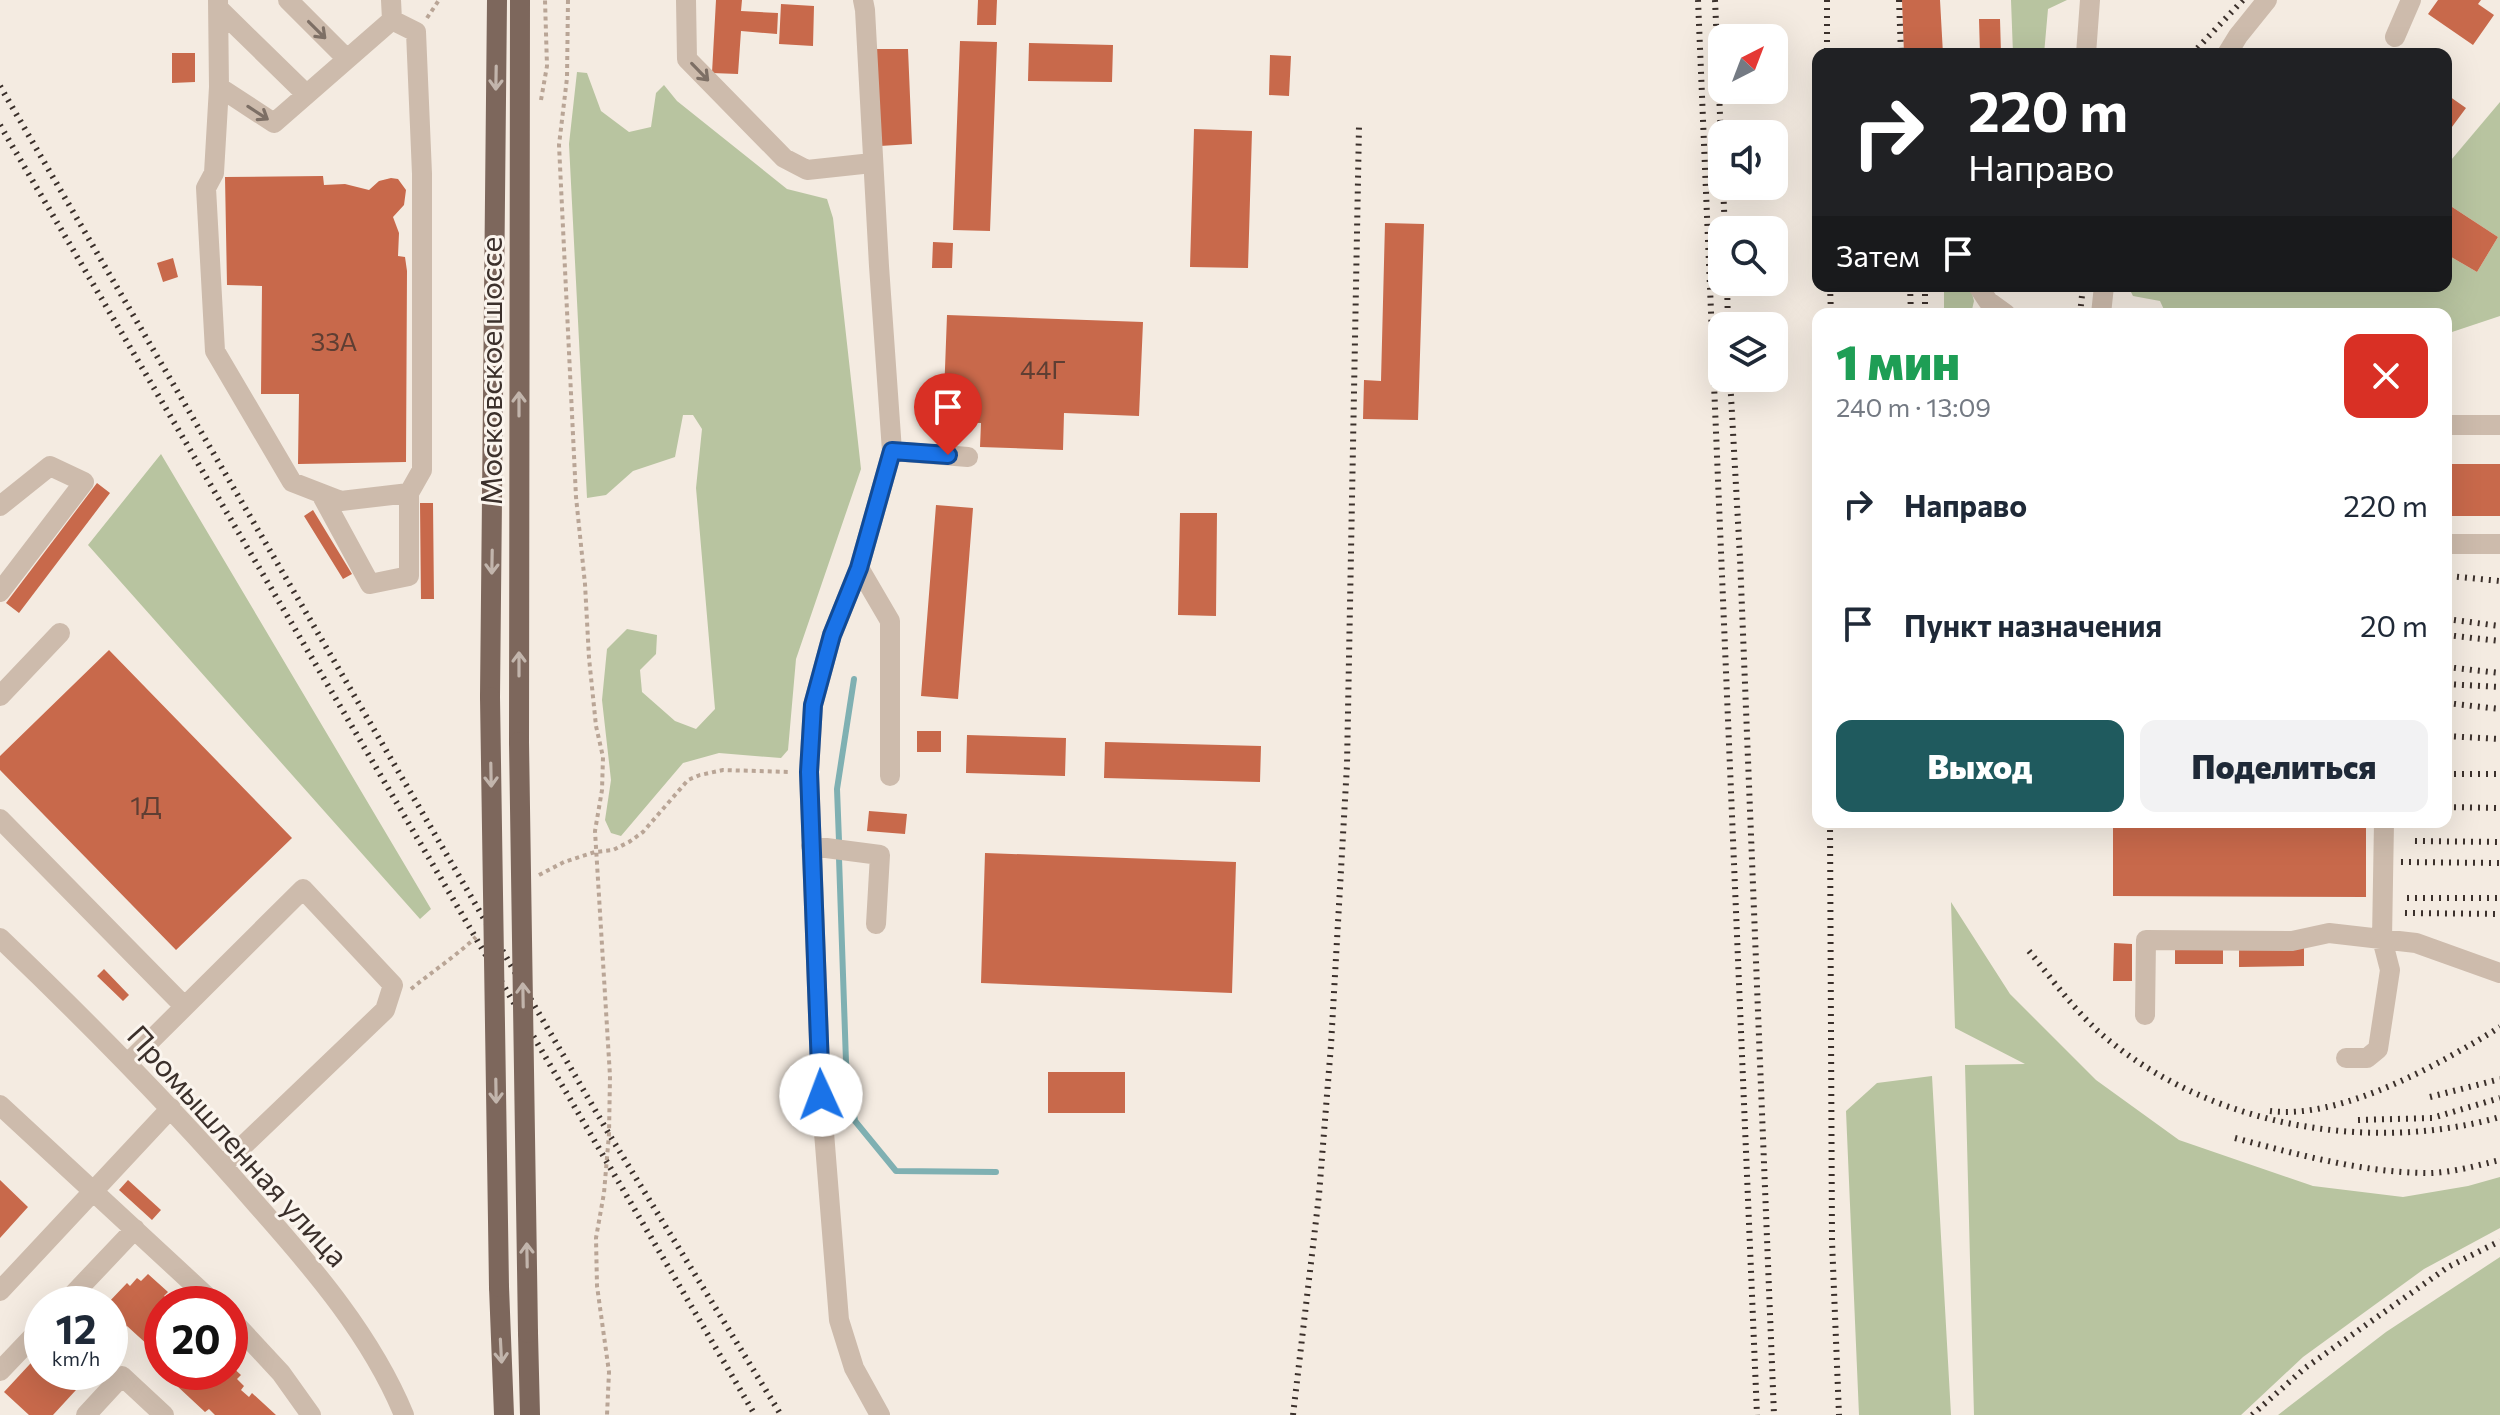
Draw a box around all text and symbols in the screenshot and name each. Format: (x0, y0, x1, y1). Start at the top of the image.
one-way arrow (307, 20, 327, 39)
north arrow (1708, 24, 1788, 104)
map controls (1708, 24, 1788, 392)
one-way arrow (691, 62, 709, 82)
one-way arrow (489, 64, 504, 91)
text: 220 m (1968, 75, 2128, 144)
icon: right (1836, 80, 1940, 184)
one-way arrow (247, 105, 269, 121)
button: sound (1708, 120, 1788, 200)
text: Направо (1968, 144, 2114, 188)
button: search (1708, 216, 1788, 296)
icon: arrive (1936, 232, 1980, 276)
text: Затем (1836, 236, 1920, 273)
street label: Московское шоссе (471, 237, 508, 505)
button: layers (1708, 312, 1788, 392)
house number: 33А (311, 325, 358, 356)
text: 1 мин (1836, 331, 1960, 390)
button: close (2344, 334, 2428, 418)
house number: 44Г (1020, 353, 1066, 384)
pin (914, 373, 982, 455)
icon: arrive (926, 385, 970, 429)
one-way arrow (511, 391, 527, 418)
text: 240 m · 13:09 (1836, 391, 1991, 422)
icon: right (1836, 482, 1880, 526)
text: Направо (1904, 486, 2027, 523)
text: 220 m (2343, 486, 2428, 523)
one-way arrow (484, 548, 499, 575)
icon: arrive (1836, 602, 1880, 646)
text: Пункт назначения (1904, 606, 2162, 643)
text: 20 m (2360, 606, 2428, 643)
one-way arrow (511, 651, 527, 678)
button: Выход (1836, 720, 2124, 812)
button: Поделиться (2140, 720, 2428, 812)
one-way arrow (483, 761, 499, 788)
house number: 1Д (130, 789, 162, 820)
one-way arrow (515, 982, 530, 1009)
street label: Промышленная улица (121, 1017, 357, 1273)
position arrow (779, 1053, 863, 1137)
one-way arrow (488, 1077, 504, 1104)
one-way arrow (519, 1242, 534, 1269)
speed limit sign: 20 (144, 1286, 248, 1390)
text: 12 (56, 1303, 96, 1352)
one-way arrow (494, 1337, 509, 1364)
text: km/h (52, 1346, 100, 1370)

